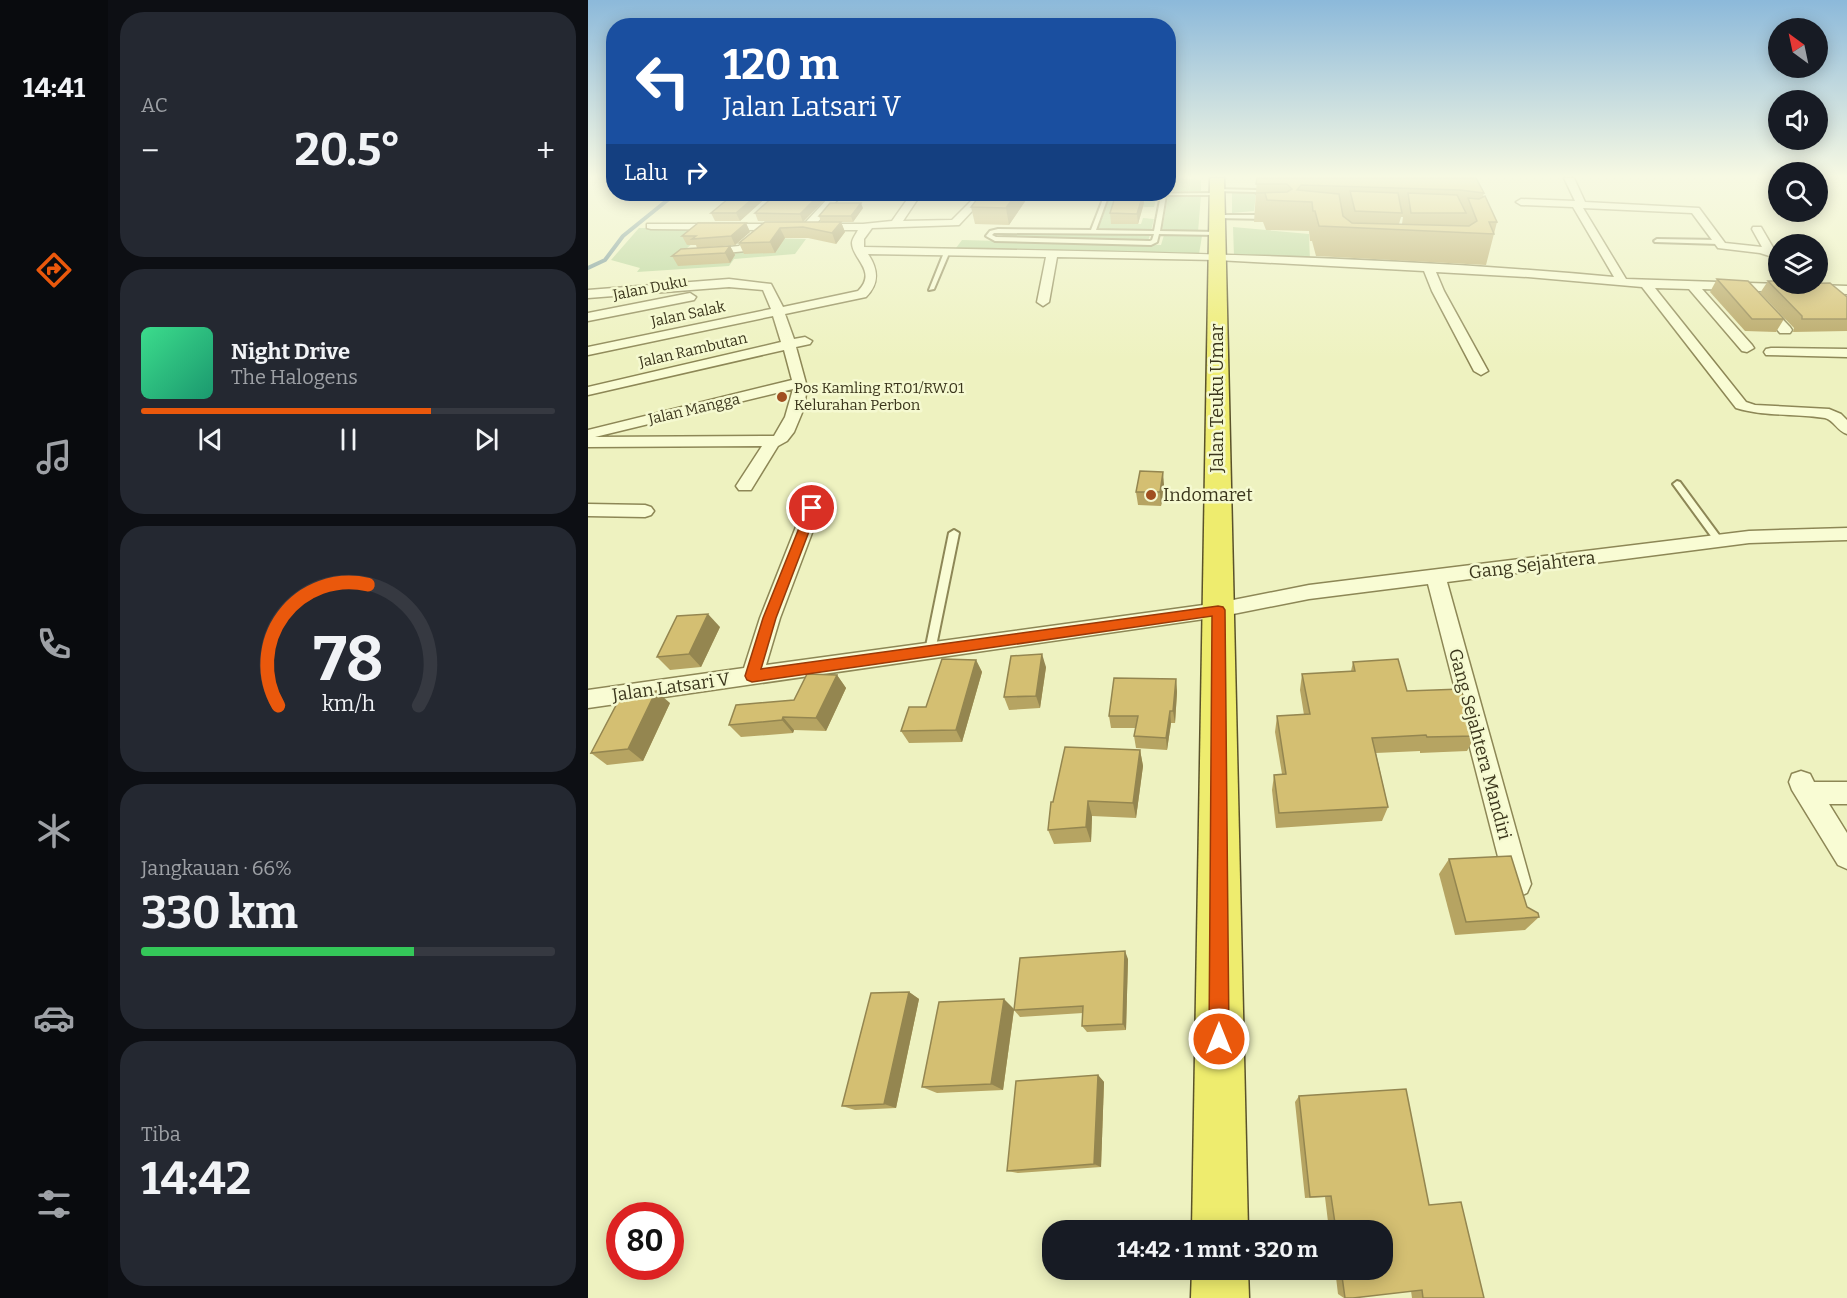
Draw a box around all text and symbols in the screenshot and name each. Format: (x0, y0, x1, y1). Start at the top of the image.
north arrow (1768, 18, 1828, 78)
map controls (1768, 18, 1828, 294)
text: 120 m (723, 40, 839, 90)
icon: left (624, 42, 702, 120)
text: 14:41 (23, 72, 85, 104)
button: sound (1768, 90, 1828, 150)
text: Jalan Latsari V (723, 91, 901, 123)
text: AC (141, 93, 168, 117)
text: 20.5° (295, 123, 401, 177)
text: − (141, 131, 159, 171)
text: + (536, 131, 555, 171)
icon: right (680, 156, 713, 189)
text: Lalu (624, 159, 668, 186)
button: search (1768, 162, 1828, 222)
button: layers (1768, 234, 1828, 294)
icon: directions (33, 249, 75, 291)
street label: Jalan Duku (610, 272, 689, 304)
street label: Jalan Salak (648, 297, 727, 331)
street label: Jalan Teuku Umar (1206, 323, 1228, 474)
street label: Jalan Rambutan (636, 329, 749, 371)
text: Night Drive (231, 338, 350, 365)
text: The Halogens (231, 365, 358, 389)
place label: Pos Kamling RT.01/RW.01 Kelurahan Perbon (794, 379, 964, 414)
street label: Jalan Mangga (646, 390, 742, 428)
marker: Pos Kamling RT.01/RW.01 Kelurahan Perbon (775, 390, 789, 404)
icon: previous (194, 423, 227, 456)
icon: pause (332, 423, 365, 456)
icon: next (470, 423, 503, 456)
icon: music (33, 436, 75, 478)
pin (786, 482, 837, 533)
place label: Indomaret (1163, 484, 1253, 506)
marker: Indomaret (1144, 488, 1158, 502)
icon: arrive (795, 491, 828, 524)
street label: Gang Sejahtera (1467, 546, 1597, 584)
text: 78 (313, 622, 383, 697)
icon: phone (33, 623, 75, 665)
street label: Gang Sejahtera Mandiri (1444, 646, 1516, 842)
street label: Jalan Latsari V (610, 668, 732, 706)
text: km/h (321, 691, 375, 717)
icon: climate (33, 810, 75, 852)
text: Jangkauan · 66% (141, 856, 292, 880)
text: 330 km (141, 886, 298, 940)
icon: car (33, 997, 75, 1039)
position arrow (1187, 1007, 1251, 1071)
text: Tiba (141, 1122, 181, 1146)
text: 14:42 (141, 1152, 251, 1206)
icon: filters (33, 1183, 75, 1225)
speed limit sign: 80 (606, 1202, 684, 1280)
text: 14:42 · 1 mnt · 320 m (1117, 1236, 1318, 1263)

